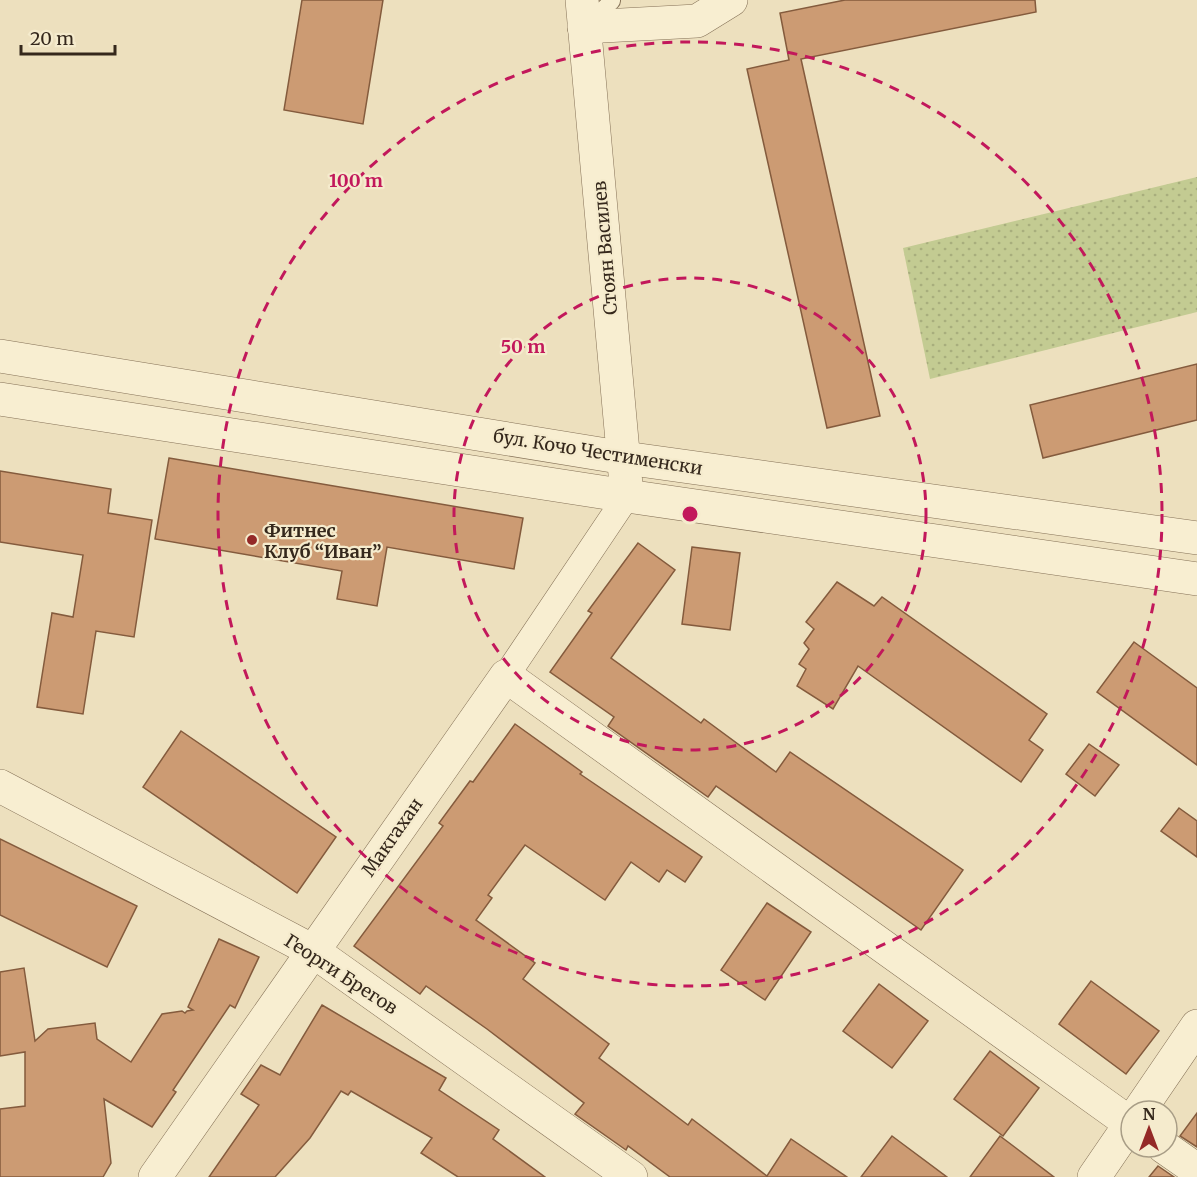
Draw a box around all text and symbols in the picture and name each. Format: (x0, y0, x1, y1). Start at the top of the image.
scale bar (21, 18, 116, 56)
text: 20 m (30, 27, 74, 50)
text: 100 m (329, 169, 383, 192)
street label: Стоян Василев (588, 180, 622, 316)
text: 50 m (501, 335, 545, 358)
street label: бул. Кочо Честименски (492, 424, 704, 480)
centre of rings (680, 504, 700, 524)
place label: Фитнес Клуб “Иван” (264, 519, 382, 563)
marker: Фитнес Клуб “Иван” (245, 533, 259, 547)
street label: Макгахан (357, 793, 427, 881)
street label: Георги Брегов (280, 929, 402, 1019)
north arrow (1119, 1099, 1179, 1159)
text: N (1143, 1104, 1156, 1124)

